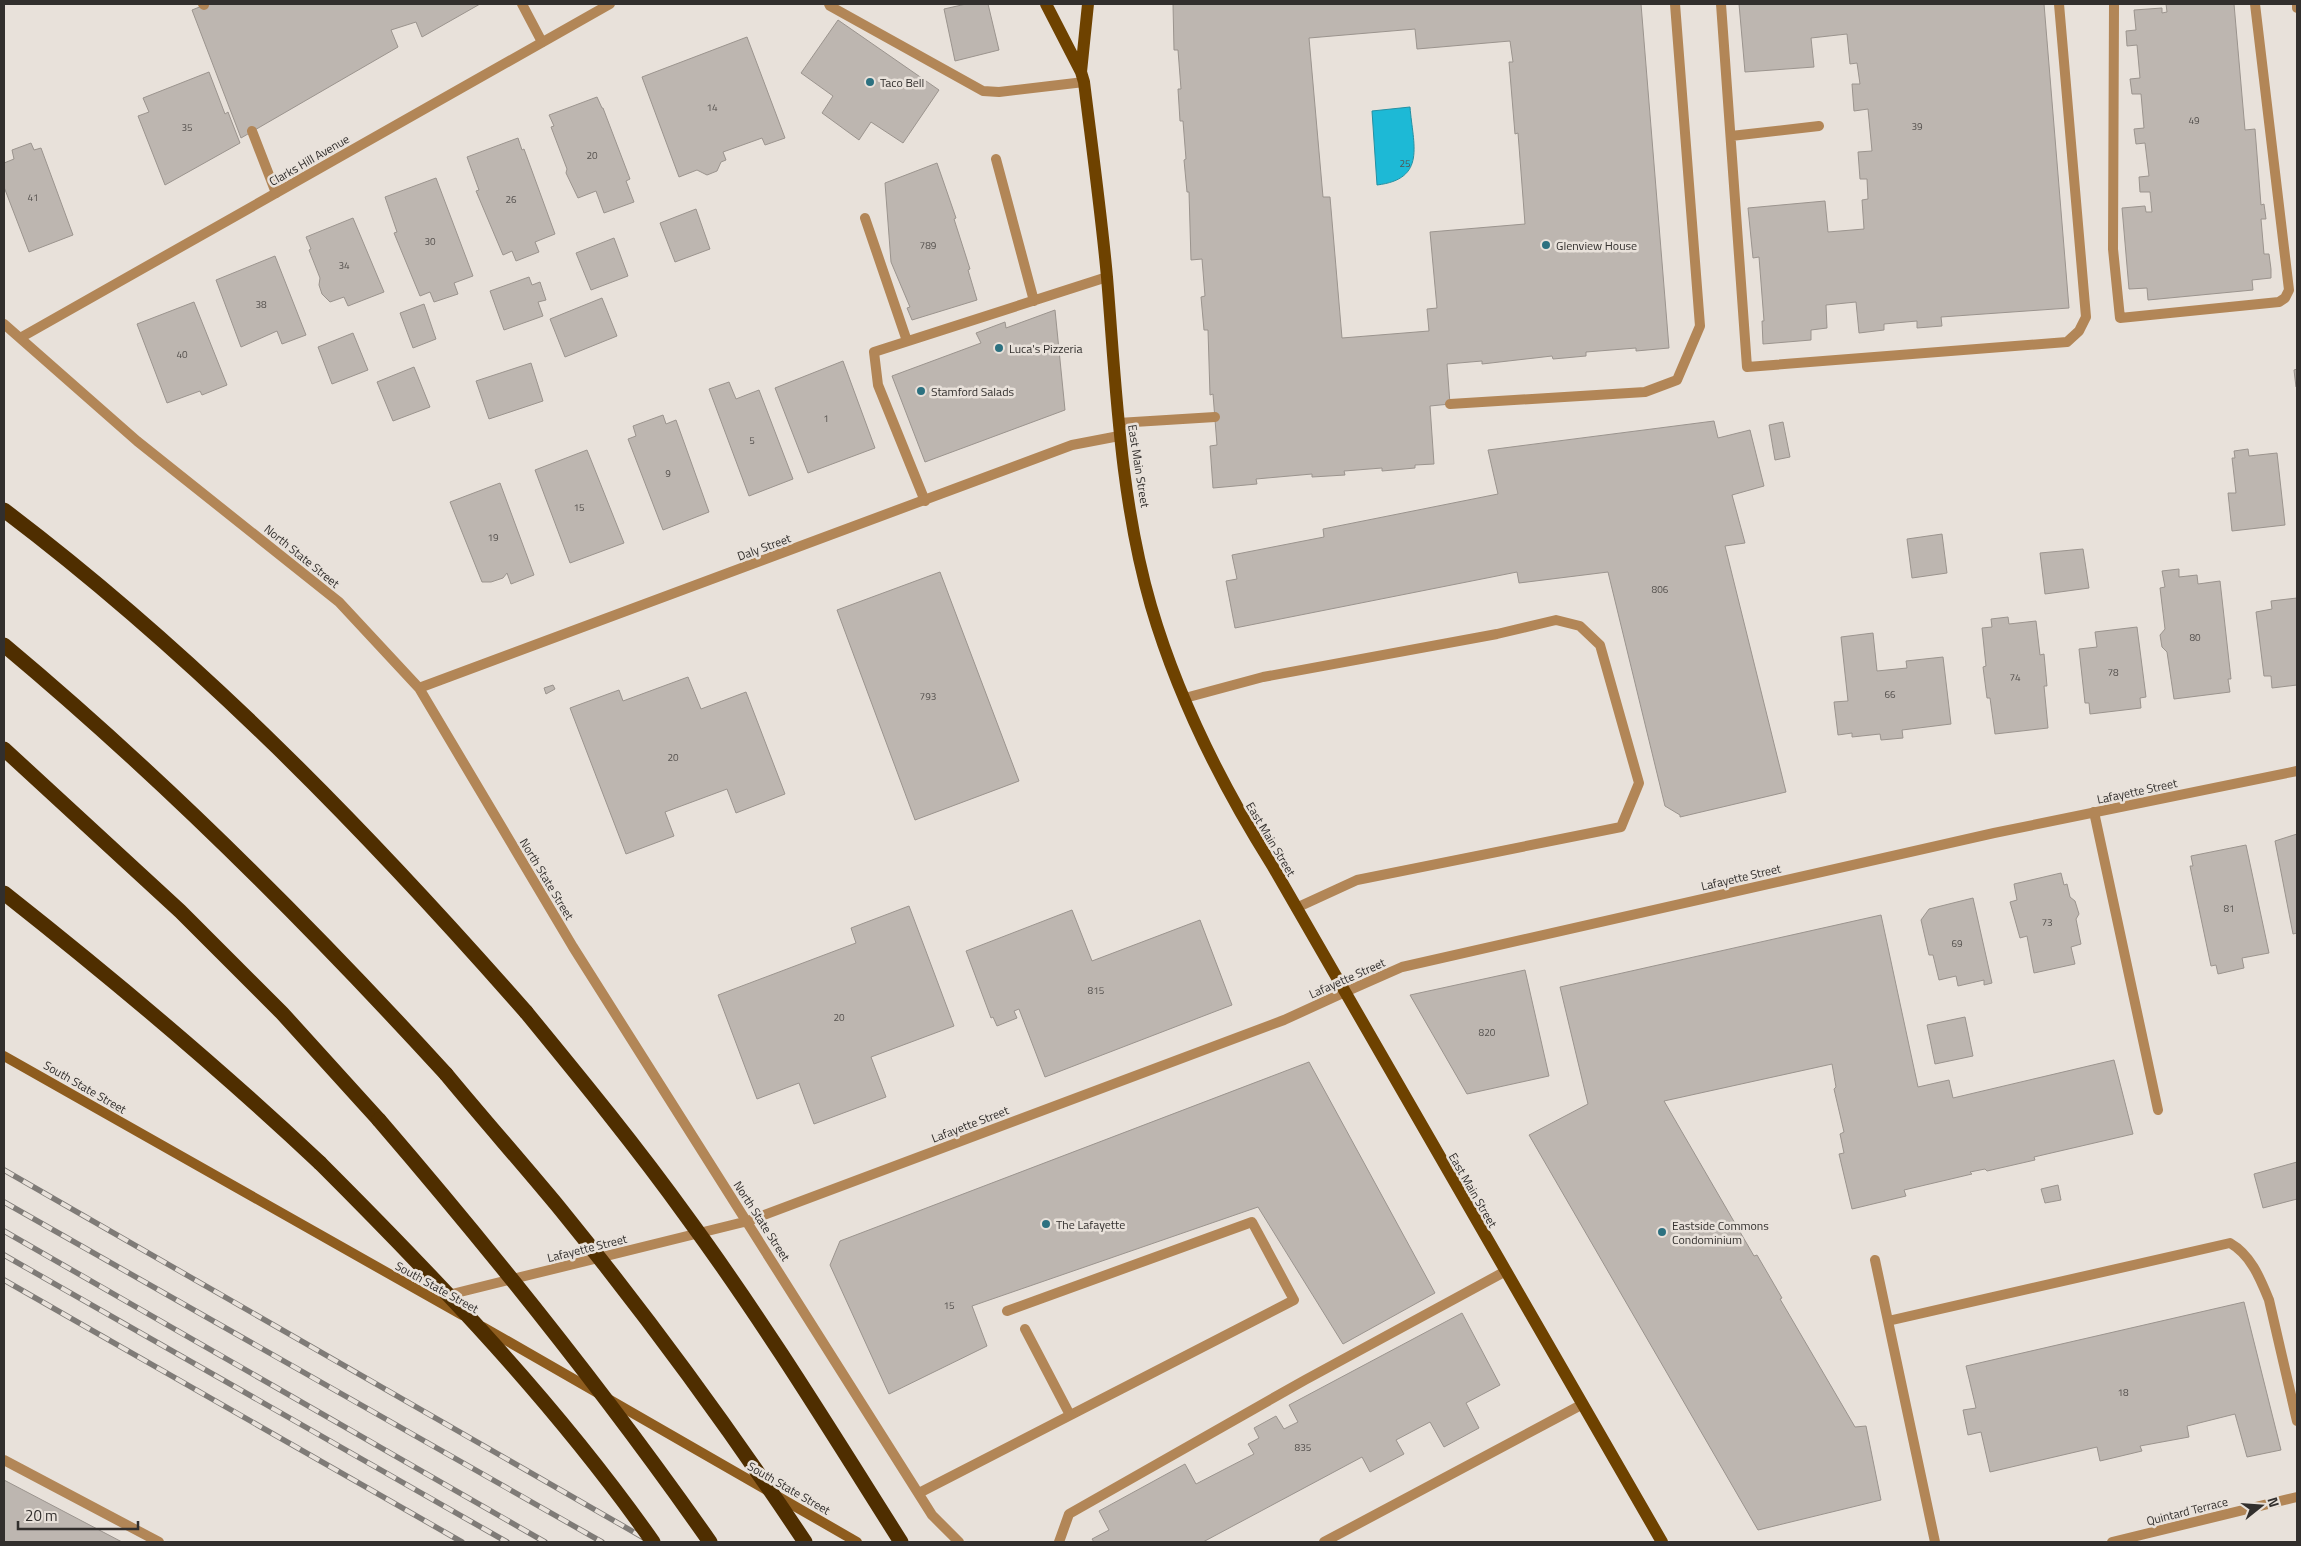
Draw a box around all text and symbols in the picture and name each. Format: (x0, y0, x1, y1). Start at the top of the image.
place label: Taco Bell (880, 73, 924, 92)
marker: Taco Bell (864, 76, 876, 88)
house number: 14 (706, 100, 718, 115)
house number: 49 (2188, 113, 2200, 128)
house number: 39 (1911, 119, 1923, 134)
house number: 35 (181, 120, 193, 135)
street label: Clarks Hill Avenue (265, 129, 353, 191)
house number: 20 (586, 148, 598, 163)
house number: 25 (1399, 156, 1411, 171)
house number: 41 (27, 190, 39, 205)
house number: 26 (505, 192, 517, 207)
house number: 30 (424, 234, 436, 249)
place label: Glenview House (1556, 236, 1637, 255)
house number: 789 (920, 238, 937, 253)
marker: Glenview House (1540, 239, 1552, 251)
house number: 34 (338, 258, 350, 273)
house number: 38 (255, 297, 267, 312)
place label: Luca's Pizzeria (1009, 339, 1082, 358)
marker: Luca's Pizzeria (993, 342, 1005, 354)
house number: 40 (176, 347, 188, 362)
place label: Stamford Salads (931, 382, 1014, 401)
marker: Stamford Salads (915, 385, 927, 397)
house number: 1 (823, 411, 829, 426)
street label: East Main Street (1123, 423, 1155, 510)
house number: 5 (749, 433, 755, 448)
house number: 9 (665, 466, 671, 481)
house number: 15 (573, 500, 585, 515)
street label: North State Street (260, 520, 344, 593)
street label: Daly Street (734, 528, 794, 565)
house number: 19 (487, 530, 499, 545)
house number: 806 (1652, 582, 1669, 597)
house number: 80 (2189, 630, 2201, 645)
house number: 78 (2107, 665, 2119, 680)
house number: 74 (2009, 670, 2021, 685)
house number: 66 (1884, 687, 1896, 702)
house number: 793 (920, 689, 936, 704)
house number: 20 (667, 750, 679, 765)
street label: Lafayette Street (2095, 773, 2180, 809)
street label: East Main Street (1241, 798, 1301, 880)
street label: North State Street (515, 835, 579, 924)
street label: Lafayette Street (1699, 858, 1784, 895)
house number: 81 (2223, 901, 2235, 916)
house number: 73 (2041, 915, 2053, 930)
house number: 69 (1951, 936, 1963, 951)
street label: Lafayette Street (1306, 952, 1389, 1003)
house number: 815 (1088, 983, 1105, 998)
house number: 20 (833, 1010, 845, 1025)
house number: 820 (1479, 1025, 1496, 1040)
street label: South State Street (40, 1056, 131, 1119)
street label: Lafayette Street (929, 1100, 1012, 1147)
street label: East Main Street (1444, 1149, 1503, 1232)
street label: North State Street (729, 1177, 796, 1266)
place label: The Lafayette (1056, 1215, 1125, 1234)
place label: Eastside Commons Condominium (1672, 1216, 1769, 1249)
marker: The Lafayette (1040, 1218, 1052, 1230)
marker: Eastside Commons Condominium (1656, 1226, 1668, 1238)
street label: Lafayette Street (545, 1229, 630, 1267)
street label: South State Street (392, 1256, 483, 1318)
house number: 15 (943, 1298, 955, 1313)
house number: 18 (2117, 1385, 2129, 1400)
house number: 835 (1295, 1440, 1312, 1455)
street label: South State Street (744, 1457, 835, 1520)
north arrow (2236, 1481, 2286, 1531)
street label: Quintard Terrace (2144, 1492, 2230, 1530)
text: N (2262, 1494, 2285, 1510)
scale bar (18, 1498, 138, 1530)
text: 20 m (25, 1504, 58, 1527)

